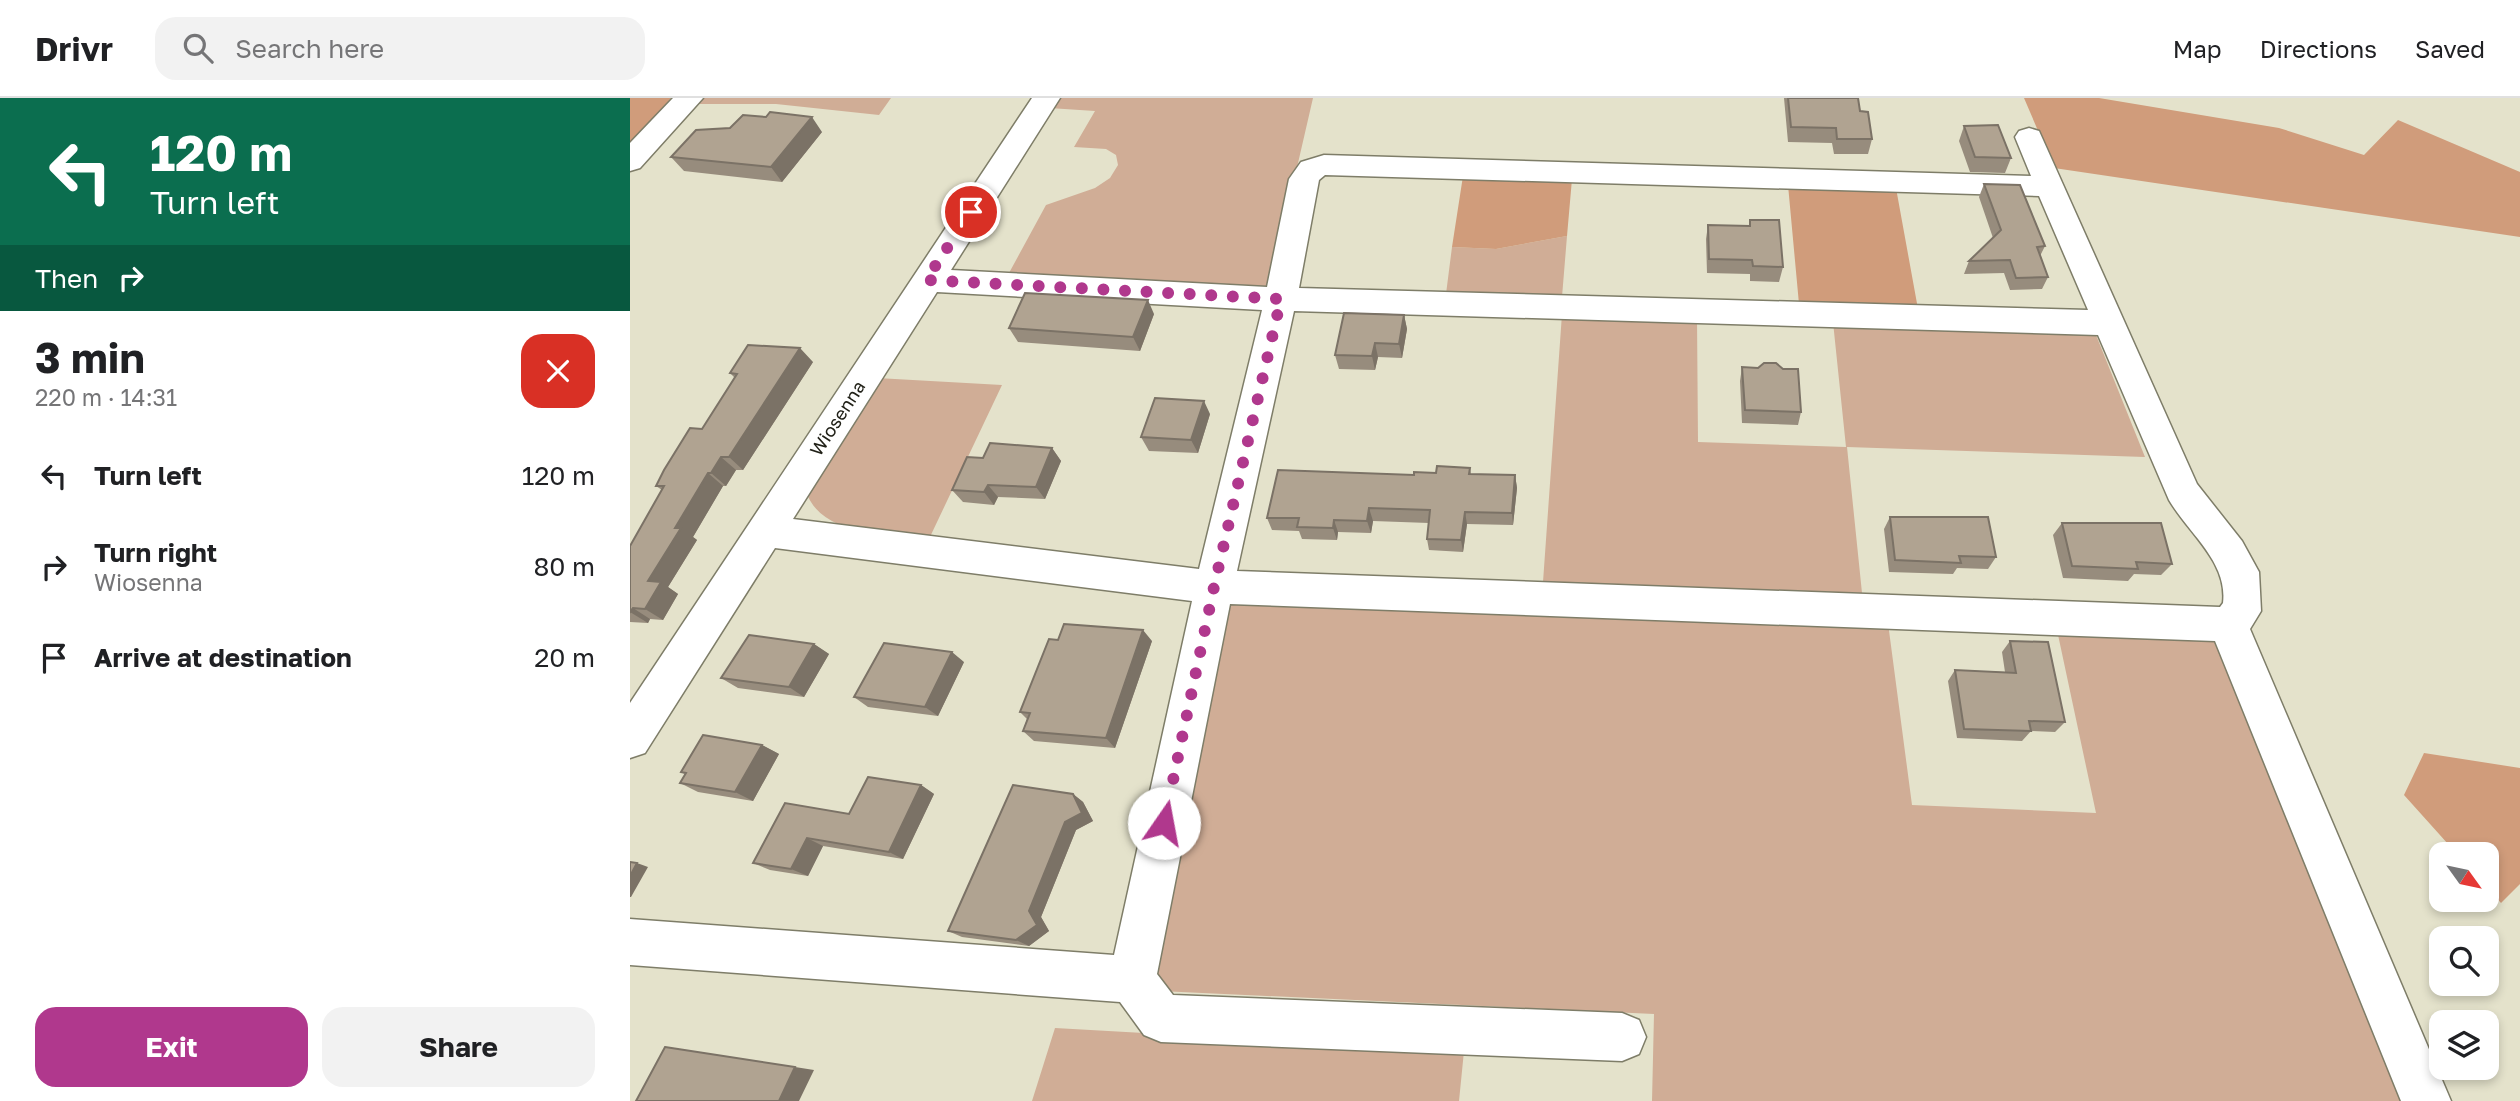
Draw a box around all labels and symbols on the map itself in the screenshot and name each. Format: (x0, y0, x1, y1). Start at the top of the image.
pin (941, 182, 1001, 242)
street label: Wiosenna (805, 376, 869, 460)
position arrow (1127, 786, 1201, 860)
north arrow (2429, 842, 2499, 912)

